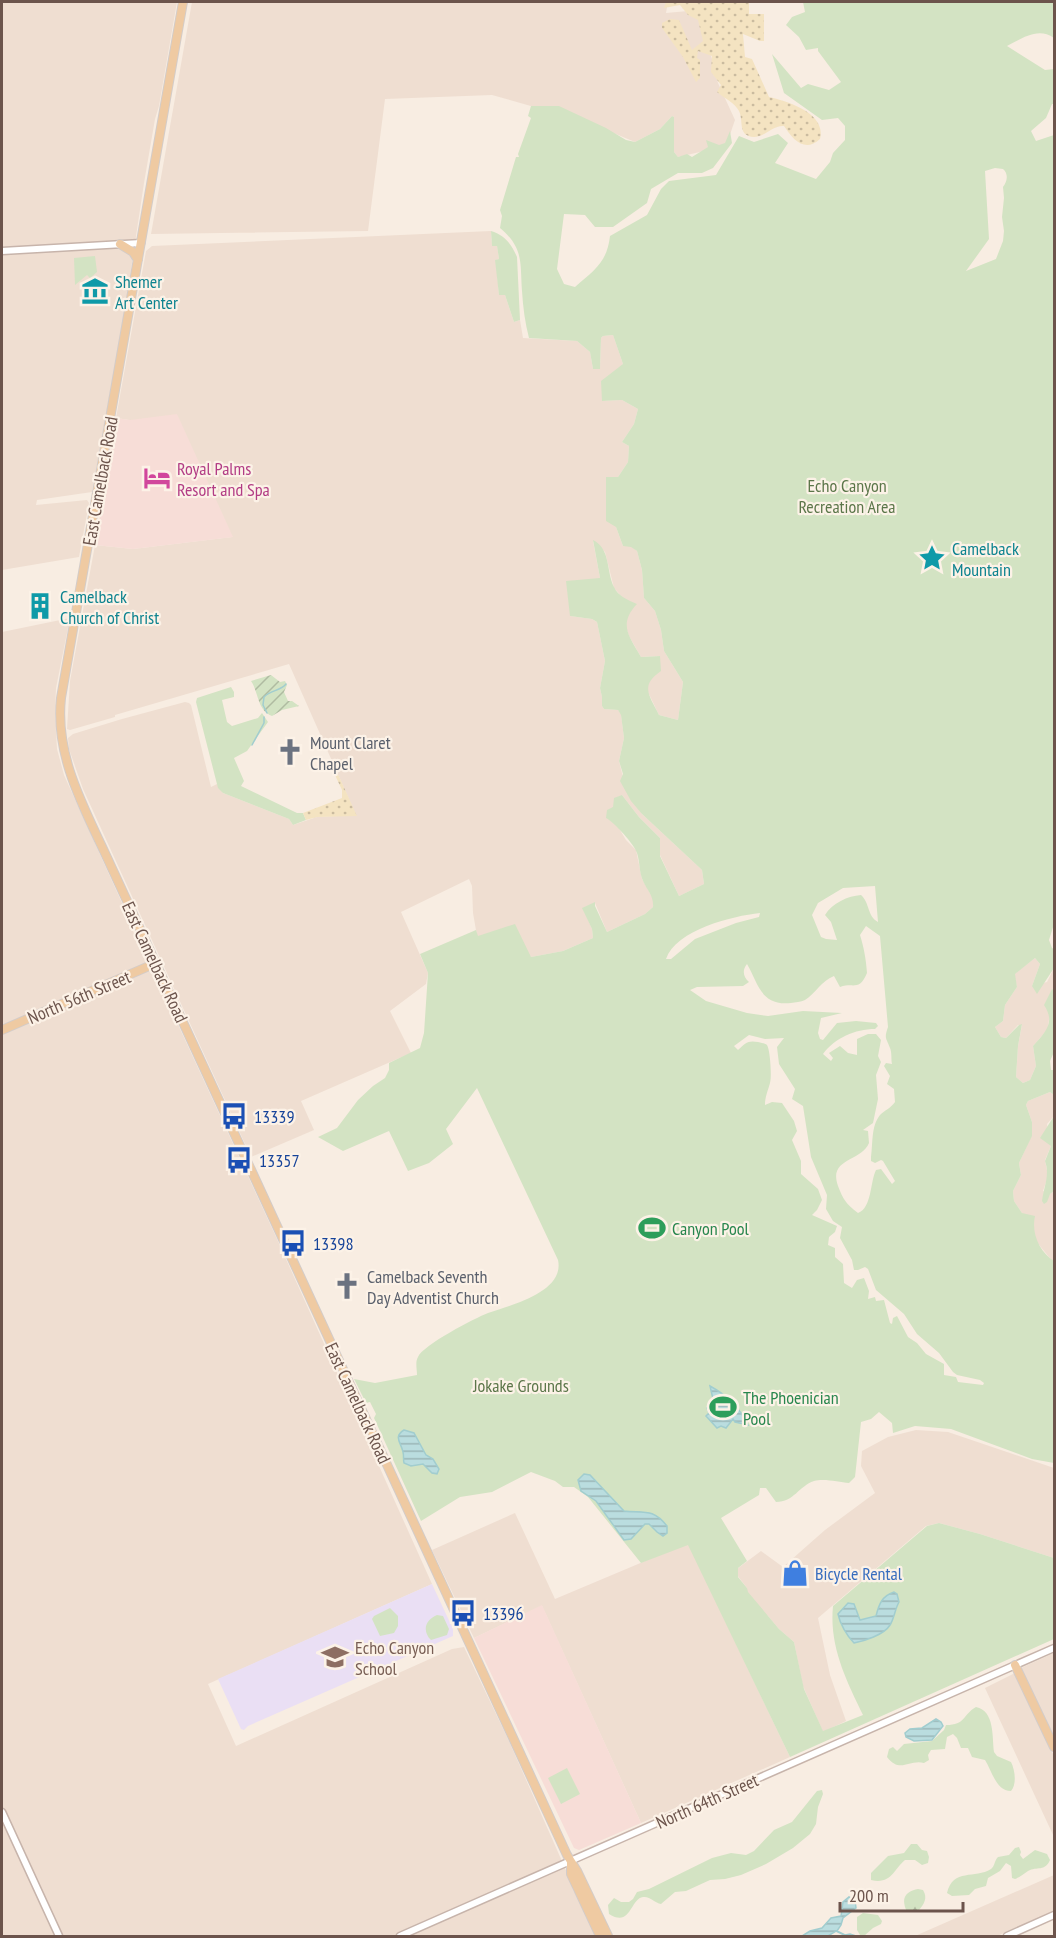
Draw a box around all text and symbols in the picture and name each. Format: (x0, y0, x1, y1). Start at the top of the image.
place label: Shemer Art Center (115, 270, 178, 314)
museum icon: Shemer Art Center (80, 276, 110, 306)
street label: East Camelback Road (77, 415, 123, 547)
place label: Royal Palms Resort and Spa (177, 457, 270, 501)
hotel icon: Royal Palms Resort and Spa (142, 463, 172, 493)
park label: Echo Canyon Recreation Area (798, 474, 896, 518)
place label: Camelback Mountain (952, 537, 1019, 581)
place icon: Camelback Mountain (917, 543, 947, 573)
place label: Camelback Church of Christ (60, 585, 159, 629)
building icon: Camelback Church of Christ (25, 591, 55, 621)
place label: Mount Claret Chapel (310, 731, 391, 775)
church icon: Mount Claret Chapel (275, 737, 305, 767)
street label: East Camelback Road (117, 898, 193, 1026)
street label: North 56th Street (24, 965, 134, 1029)
bus stop icon: 13339 (219, 1101, 249, 1131)
place label: 13339 (254, 1105, 295, 1128)
bus stop icon: 13357 (224, 1145, 254, 1175)
place label: 13357 (259, 1149, 300, 1172)
sports icon: Canyon Pool (637, 1213, 667, 1243)
place label: Canyon Pool (672, 1217, 750, 1240)
bus stop icon: 13398 (278, 1228, 308, 1258)
place label: 13398 (313, 1232, 354, 1255)
place label: Camelback Seventh Day Adventist Church (367, 1265, 499, 1309)
church icon: Camelback Seventh Day Adventist Church (332, 1271, 362, 1301)
street label: East Camelback Road (320, 1339, 396, 1467)
park label: Jokake Grounds (472, 1374, 569, 1397)
place label: The Phoenician Pool (743, 1386, 839, 1430)
sports icon: The Phoenician Pool (708, 1392, 738, 1422)
shop icon: Bicycle Rental (780, 1558, 810, 1588)
place label: Bicycle Rental (815, 1562, 903, 1585)
bus stop icon: 13396 (448, 1598, 478, 1628)
place label: 13396 (483, 1602, 524, 1625)
place label: Echo Canyon School (355, 1636, 434, 1680)
school or university icon: Echo Canyon School (320, 1642, 350, 1672)
street label: North 64th Street (652, 1768, 762, 1834)
scale bar (840, 1875, 963, 1913)
text: 200 m (849, 1884, 889, 1907)

